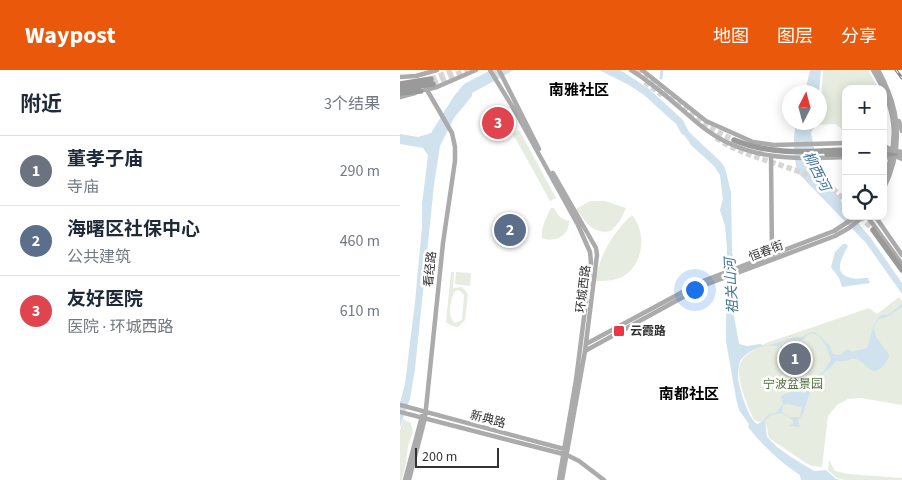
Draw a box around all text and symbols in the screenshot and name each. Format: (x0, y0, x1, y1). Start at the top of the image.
text: Waypost (25, 18, 116, 53)
text: 地图 (713, 24, 749, 49)
text: 图层 (777, 24, 813, 49)
text: 分享 (841, 24, 877, 49)
district label: 南雅社区 (549, 80, 609, 101)
north arrow (782, 85, 827, 130)
map controls (842, 85, 887, 220)
button: + (842, 85, 887, 130)
text: 附近 (20, 89, 62, 119)
text: 3个结果 (324, 93, 380, 115)
pin: 3 (482, 104, 514, 142)
button: − (842, 130, 887, 175)
text: 董孝子庙 (67, 146, 143, 173)
water label: 柳西河 (798, 148, 836, 197)
text: 1 (32, 160, 40, 182)
text: 290 m (340, 160, 380, 182)
button: locate (842, 175, 887, 220)
text: 寺庙 (67, 176, 99, 198)
pin: 2 (494, 211, 526, 249)
text: 海曙区社保中心 (67, 216, 200, 243)
text: 2 (32, 230, 40, 252)
text: 460 m (340, 230, 380, 252)
street label: 恒春街 (746, 237, 786, 266)
text: 公共建筑 (67, 246, 131, 268)
street label: 看经路 (420, 250, 441, 288)
water label: 祖关山河 (720, 254, 743, 314)
street label: 环城西路 (572, 264, 595, 314)
your location (682, 277, 708, 303)
text: 友好医院 (67, 286, 143, 313)
text: 3 (32, 300, 40, 322)
text: 610 m (340, 300, 380, 322)
text: 医院 · 环城西路 (67, 316, 173, 338)
place label: 云霞路 (630, 323, 666, 340)
marker: 云霞路 (612, 324, 626, 338)
pin: 1 (779, 340, 811, 378)
park label: 宁波盆景园 (763, 376, 823, 393)
district label: 南都社区 (659, 384, 719, 405)
street label: 新典路 (468, 407, 507, 432)
scale bar (415, 445, 499, 468)
text: 200 m (422, 447, 457, 467)

